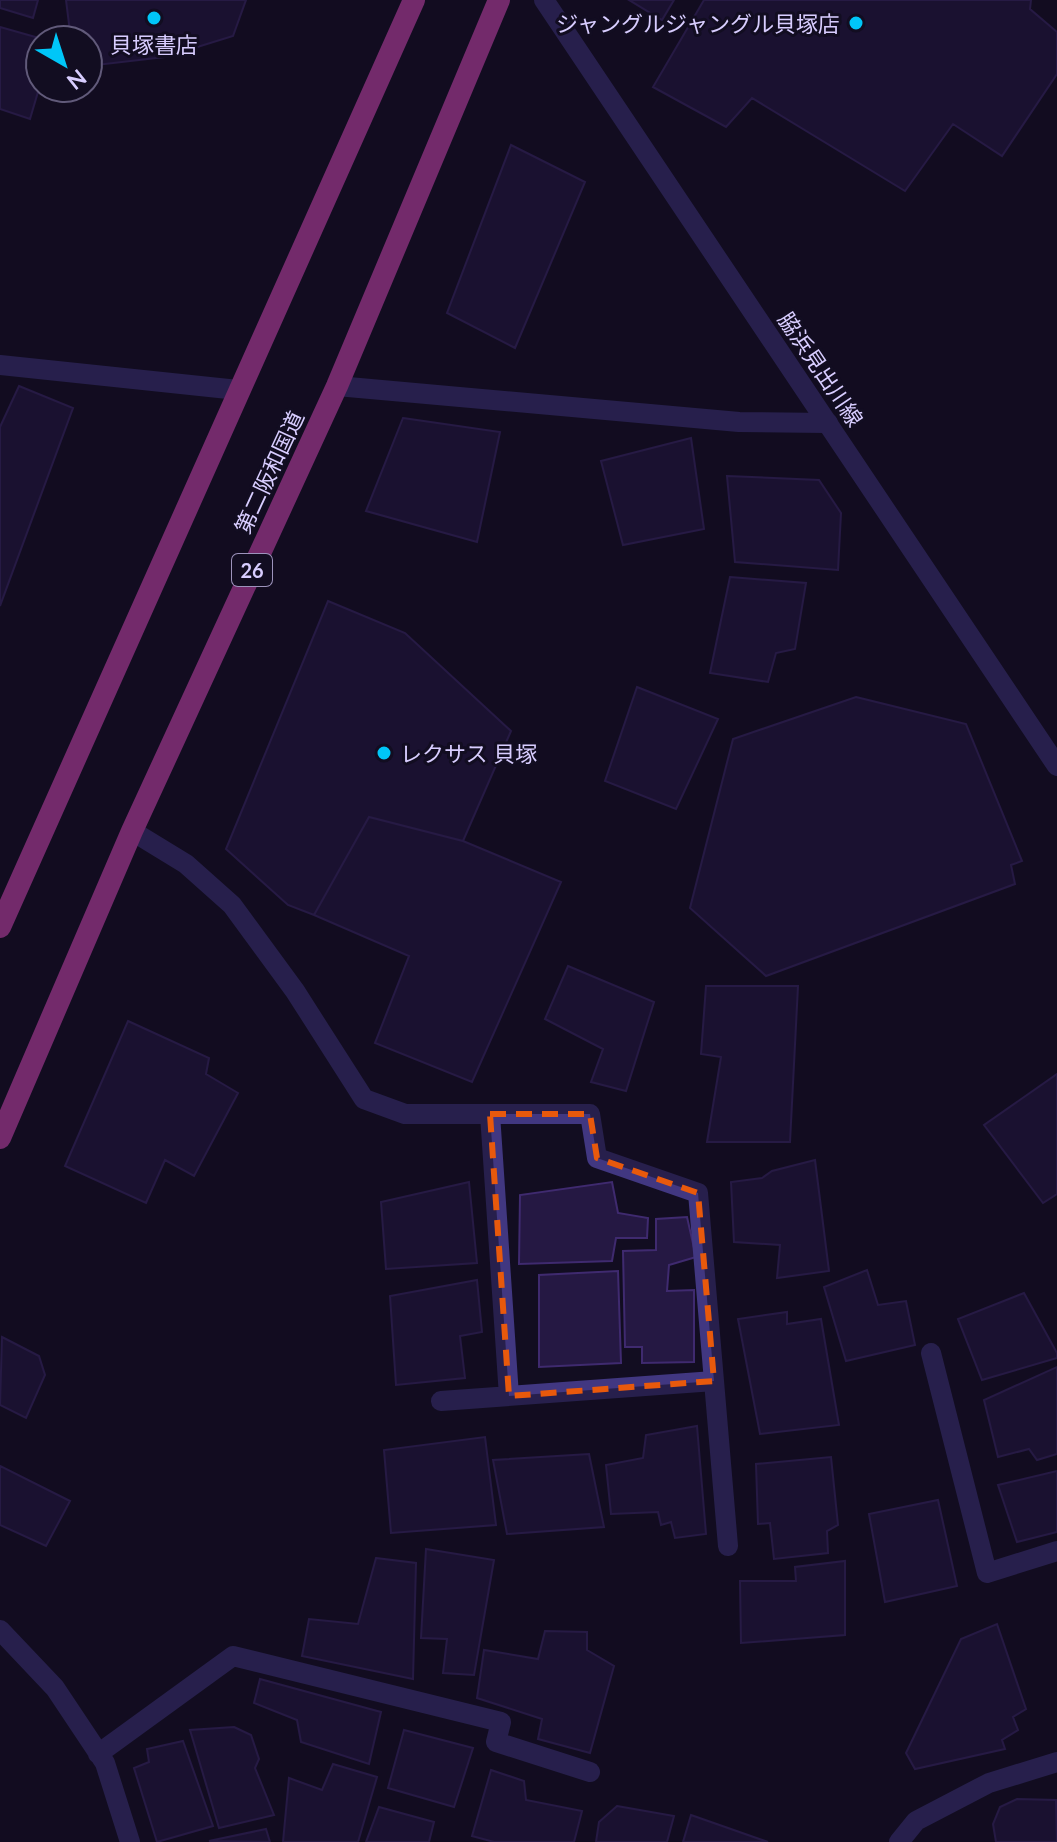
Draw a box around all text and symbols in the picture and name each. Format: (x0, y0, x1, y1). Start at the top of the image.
marker: 貝塚書店 (145, 9, 163, 27)
place label: ジャングルジャングル貝塚店 (556, 10, 840, 37)
marker: ジャングルジャングル貝塚店 (847, 14, 865, 32)
north arrow (24, 24, 104, 104)
place label: 貝塚書店 (110, 31, 198, 58)
text: N (62, 64, 92, 96)
street label: 脇浜見出川線 (773, 307, 869, 431)
street label: 第二阪和国道 (229, 406, 309, 538)
road number: 26 (232, 554, 272, 586)
place label: レクサス 貝塚 (400, 740, 537, 767)
marker: レクサス 貝塚 (375, 744, 393, 762)

